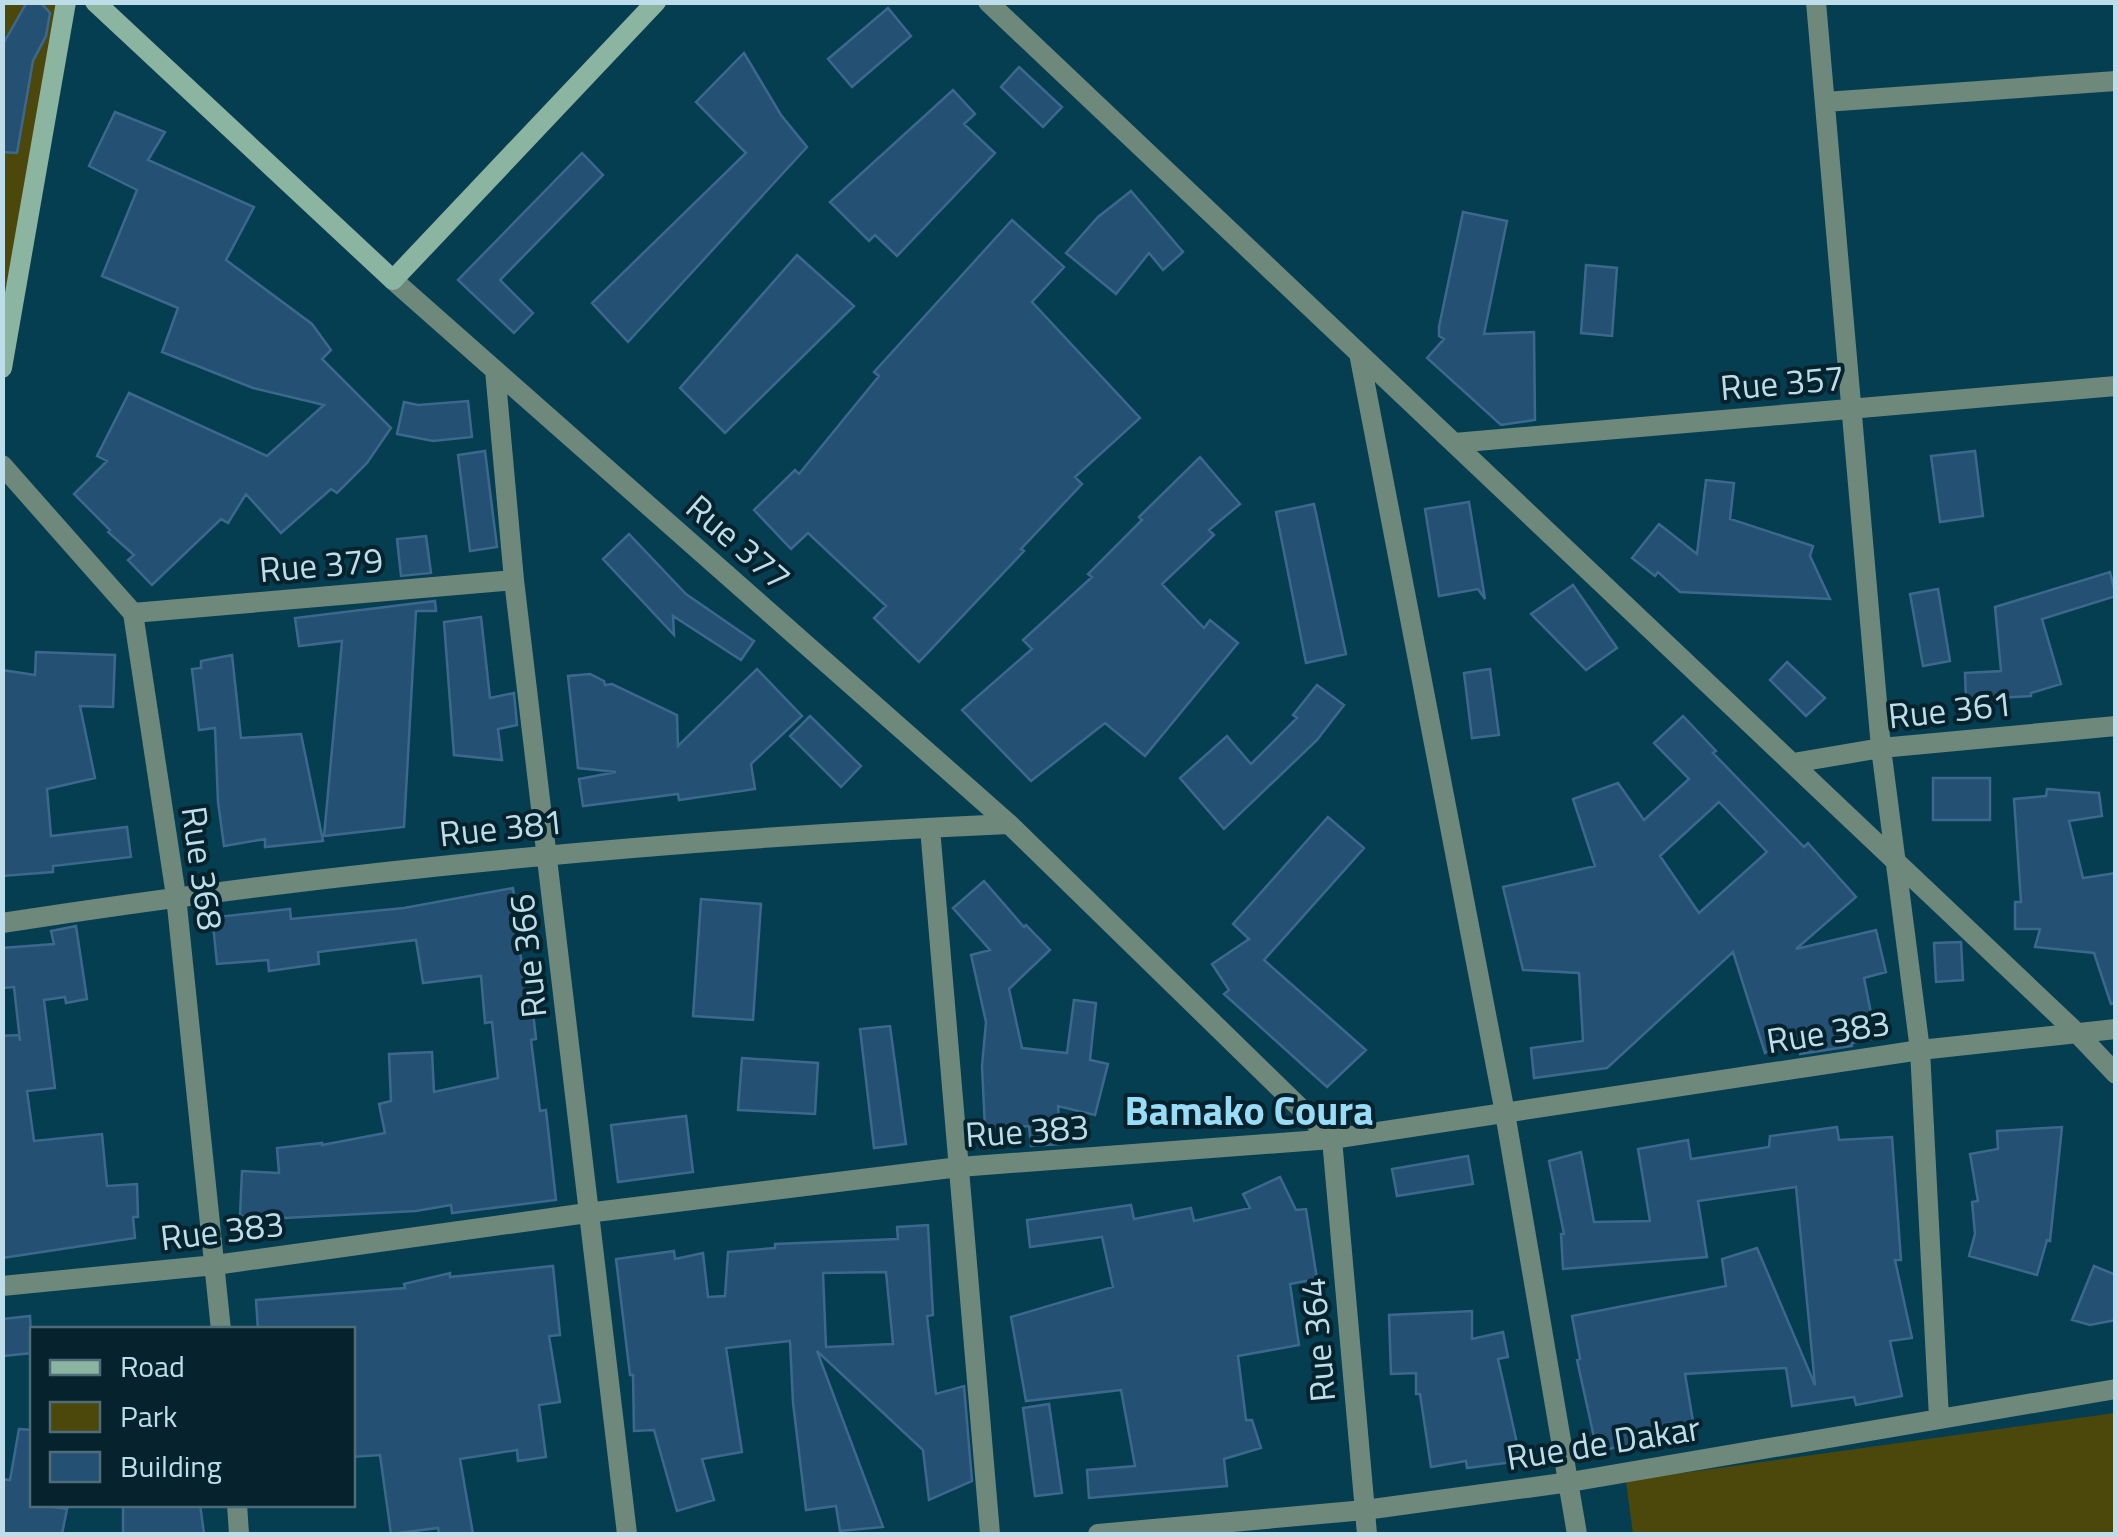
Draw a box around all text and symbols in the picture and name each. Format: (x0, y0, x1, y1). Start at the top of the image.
street label: Rue 357 (1718, 350, 1846, 414)
street label: Rue 377 (674, 481, 804, 603)
street label: Rue 379 (257, 532, 385, 596)
street label: Rue 361 (1885, 676, 2015, 742)
street label: Rue 381 (436, 794, 566, 860)
street label: Rue 368 (168, 803, 238, 933)
street label: Rue 366 (494, 891, 560, 1021)
street label: Rue 383 (1762, 995, 1894, 1067)
district label: Bamako Coura (1124, 1080, 1374, 1141)
street label: Rue 383 (963, 1099, 1091, 1161)
street label: Rue 383 (157, 1196, 287, 1264)
street label: Rue 364 (1285, 1276, 1349, 1404)
legend (30, 1327, 355, 1507)
text: Road (120, 1343, 185, 1389)
text: Park (120, 1393, 177, 1439)
street label: Rue de Dakar (1502, 1400, 1704, 1484)
text: Building (120, 1443, 222, 1489)

